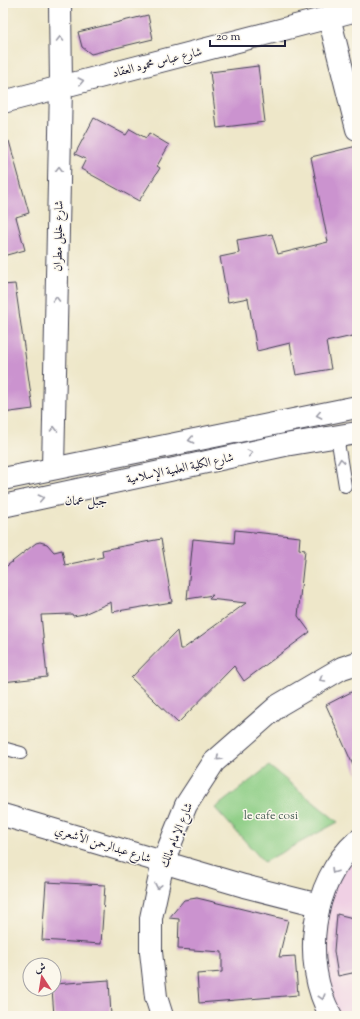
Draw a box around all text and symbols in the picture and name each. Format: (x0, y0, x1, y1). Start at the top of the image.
scale bar (210, 22, 285, 48)
text: 20 m (216, 28, 241, 46)
one-way arrow (56, 36, 64, 42)
street label: شارع عباس محمود العقاد (110, 43, 204, 84)
one-way arrow (78, 77, 85, 86)
one-way arrow (55, 166, 63, 172)
street label: شارع خليل مطران (49, 200, 70, 272)
one-way arrow (52, 296, 61, 302)
one-way arrow (316, 410, 322, 418)
one-way arrow (50, 426, 58, 432)
one-way arrow (188, 436, 194, 444)
street label: شارع الكلية العلمية الإسلامية (125, 449, 236, 490)
one-way arrow (247, 449, 254, 458)
one-way arrow (337, 458, 346, 464)
district label: جبل عمان (65, 493, 107, 511)
one-way arrow (38, 494, 44, 502)
one-way arrow (319, 675, 326, 682)
one-way arrow (216, 753, 224, 760)
street label: شارع الإمام مالك (156, 800, 199, 871)
park label: le cafe cosi (244, 807, 299, 825)
street label: شارع عبدالرحمن الأشعري (52, 821, 154, 869)
one-way arrow (331, 867, 338, 874)
one-way arrow (154, 883, 163, 889)
north arrow (22, 957, 62, 997)
text: ش (33, 959, 47, 977)
one-way arrow (317, 993, 326, 1000)

